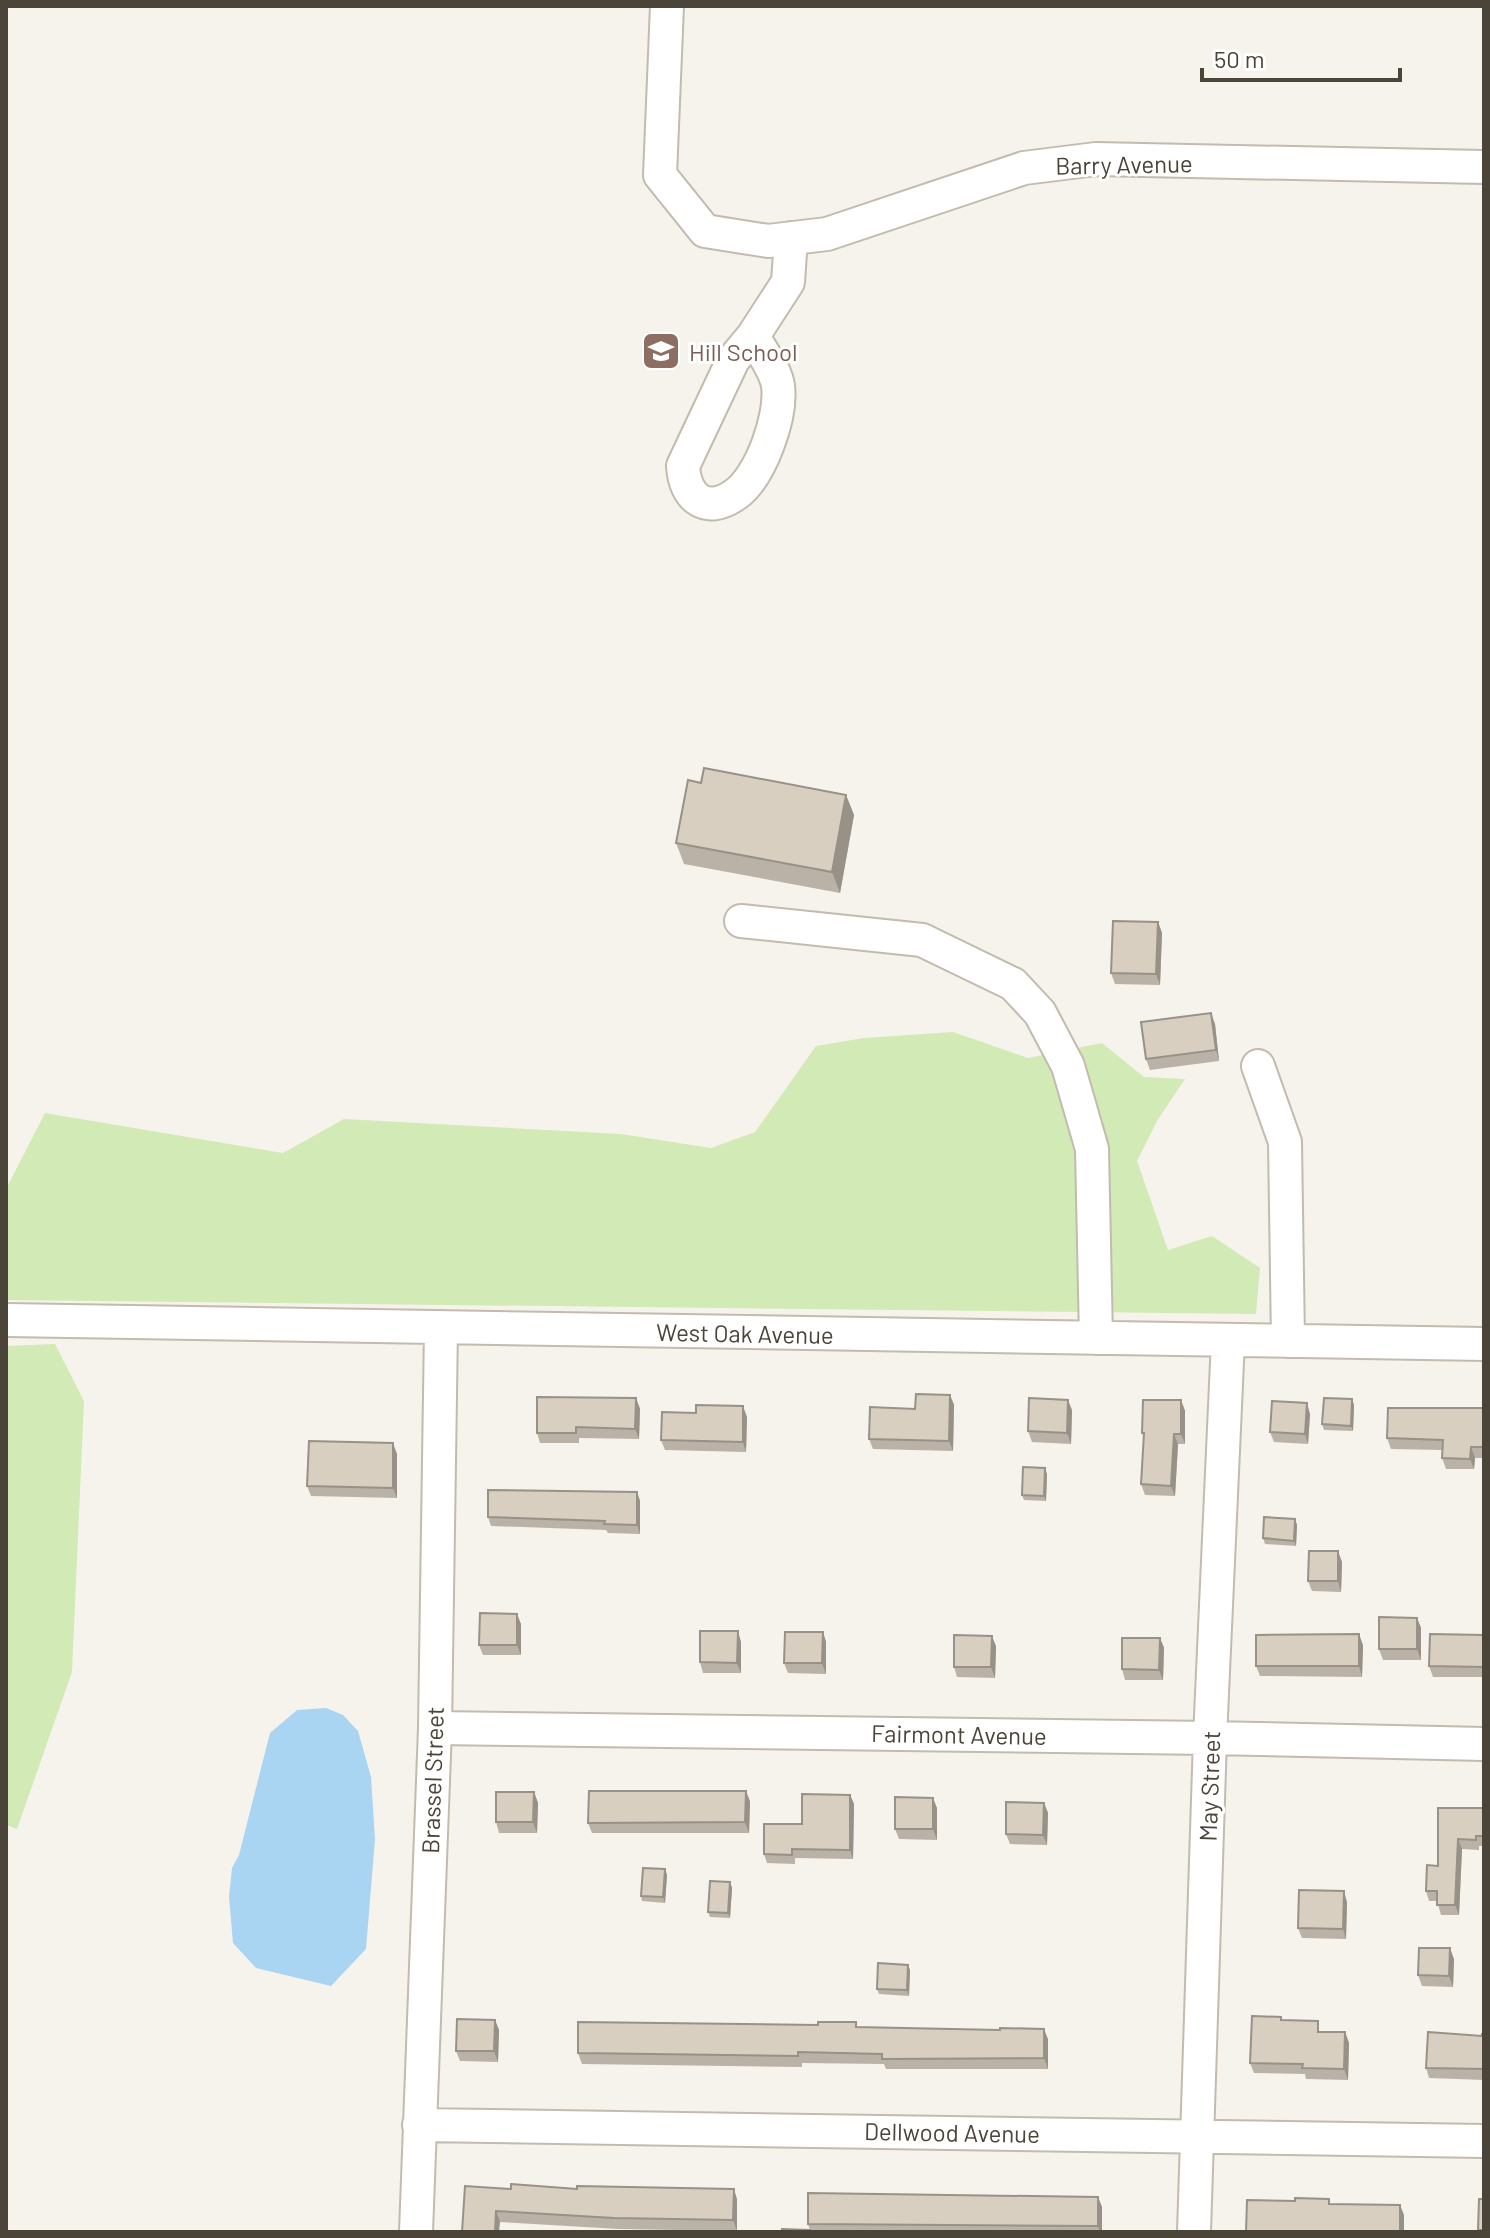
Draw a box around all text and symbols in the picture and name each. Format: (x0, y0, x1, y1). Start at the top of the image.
scale bar (1202, 32, 1400, 82)
text: 50 m (1214, 44, 1265, 73)
street label: Barry Avenue (1055, 148, 1193, 180)
school or university icon: Hill School (640, 330, 682, 372)
place label: Hill School (689, 337, 798, 366)
street label: West Oak Avenue (656, 1317, 834, 1349)
street label: Brassel Street (415, 1706, 449, 1854)
street label: Fairmont Avenue (871, 1718, 1047, 1750)
street label: May Street (1193, 1730, 1225, 1842)
street label: Dellwood Avenue (864, 2116, 1040, 2148)

